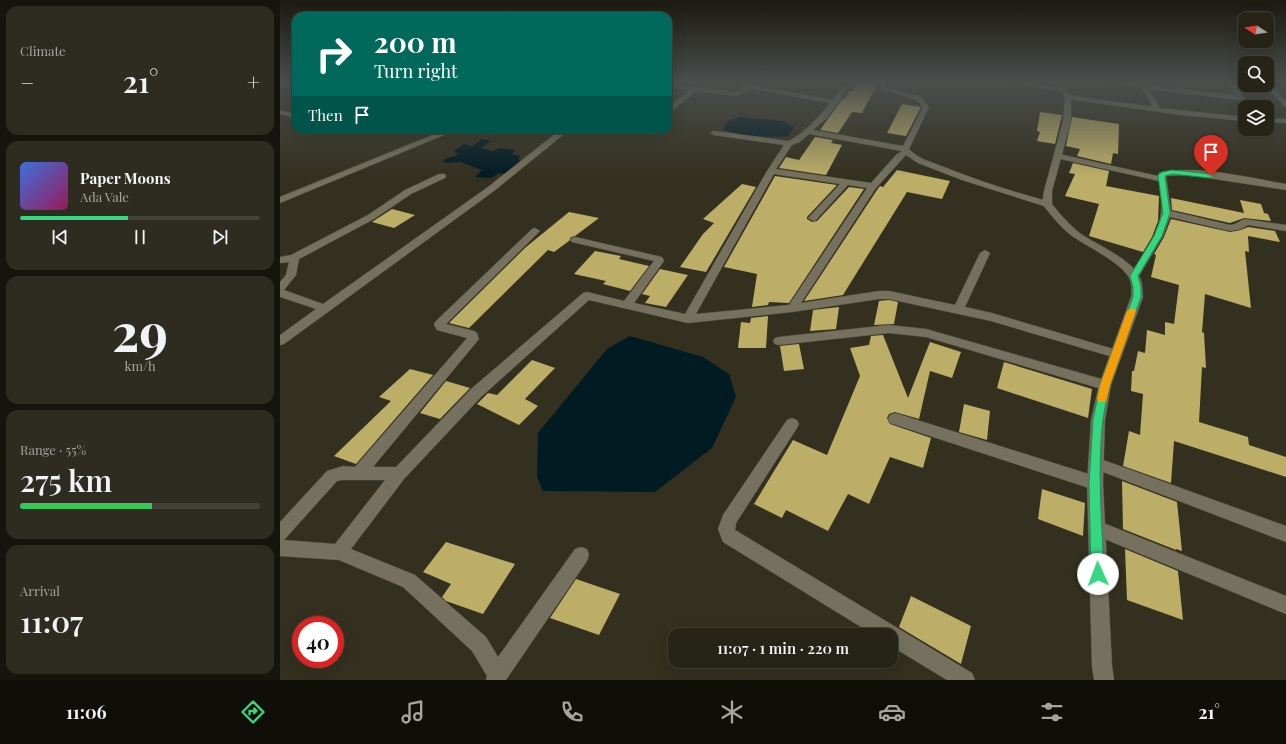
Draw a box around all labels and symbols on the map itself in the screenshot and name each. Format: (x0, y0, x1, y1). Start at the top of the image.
north arrow (1238, 12, 1274, 48)
pin (1194, 135, 1228, 176)
position arrow (1077, 553, 1119, 595)
speed limit sign: 40 (292, 616, 344, 668)

